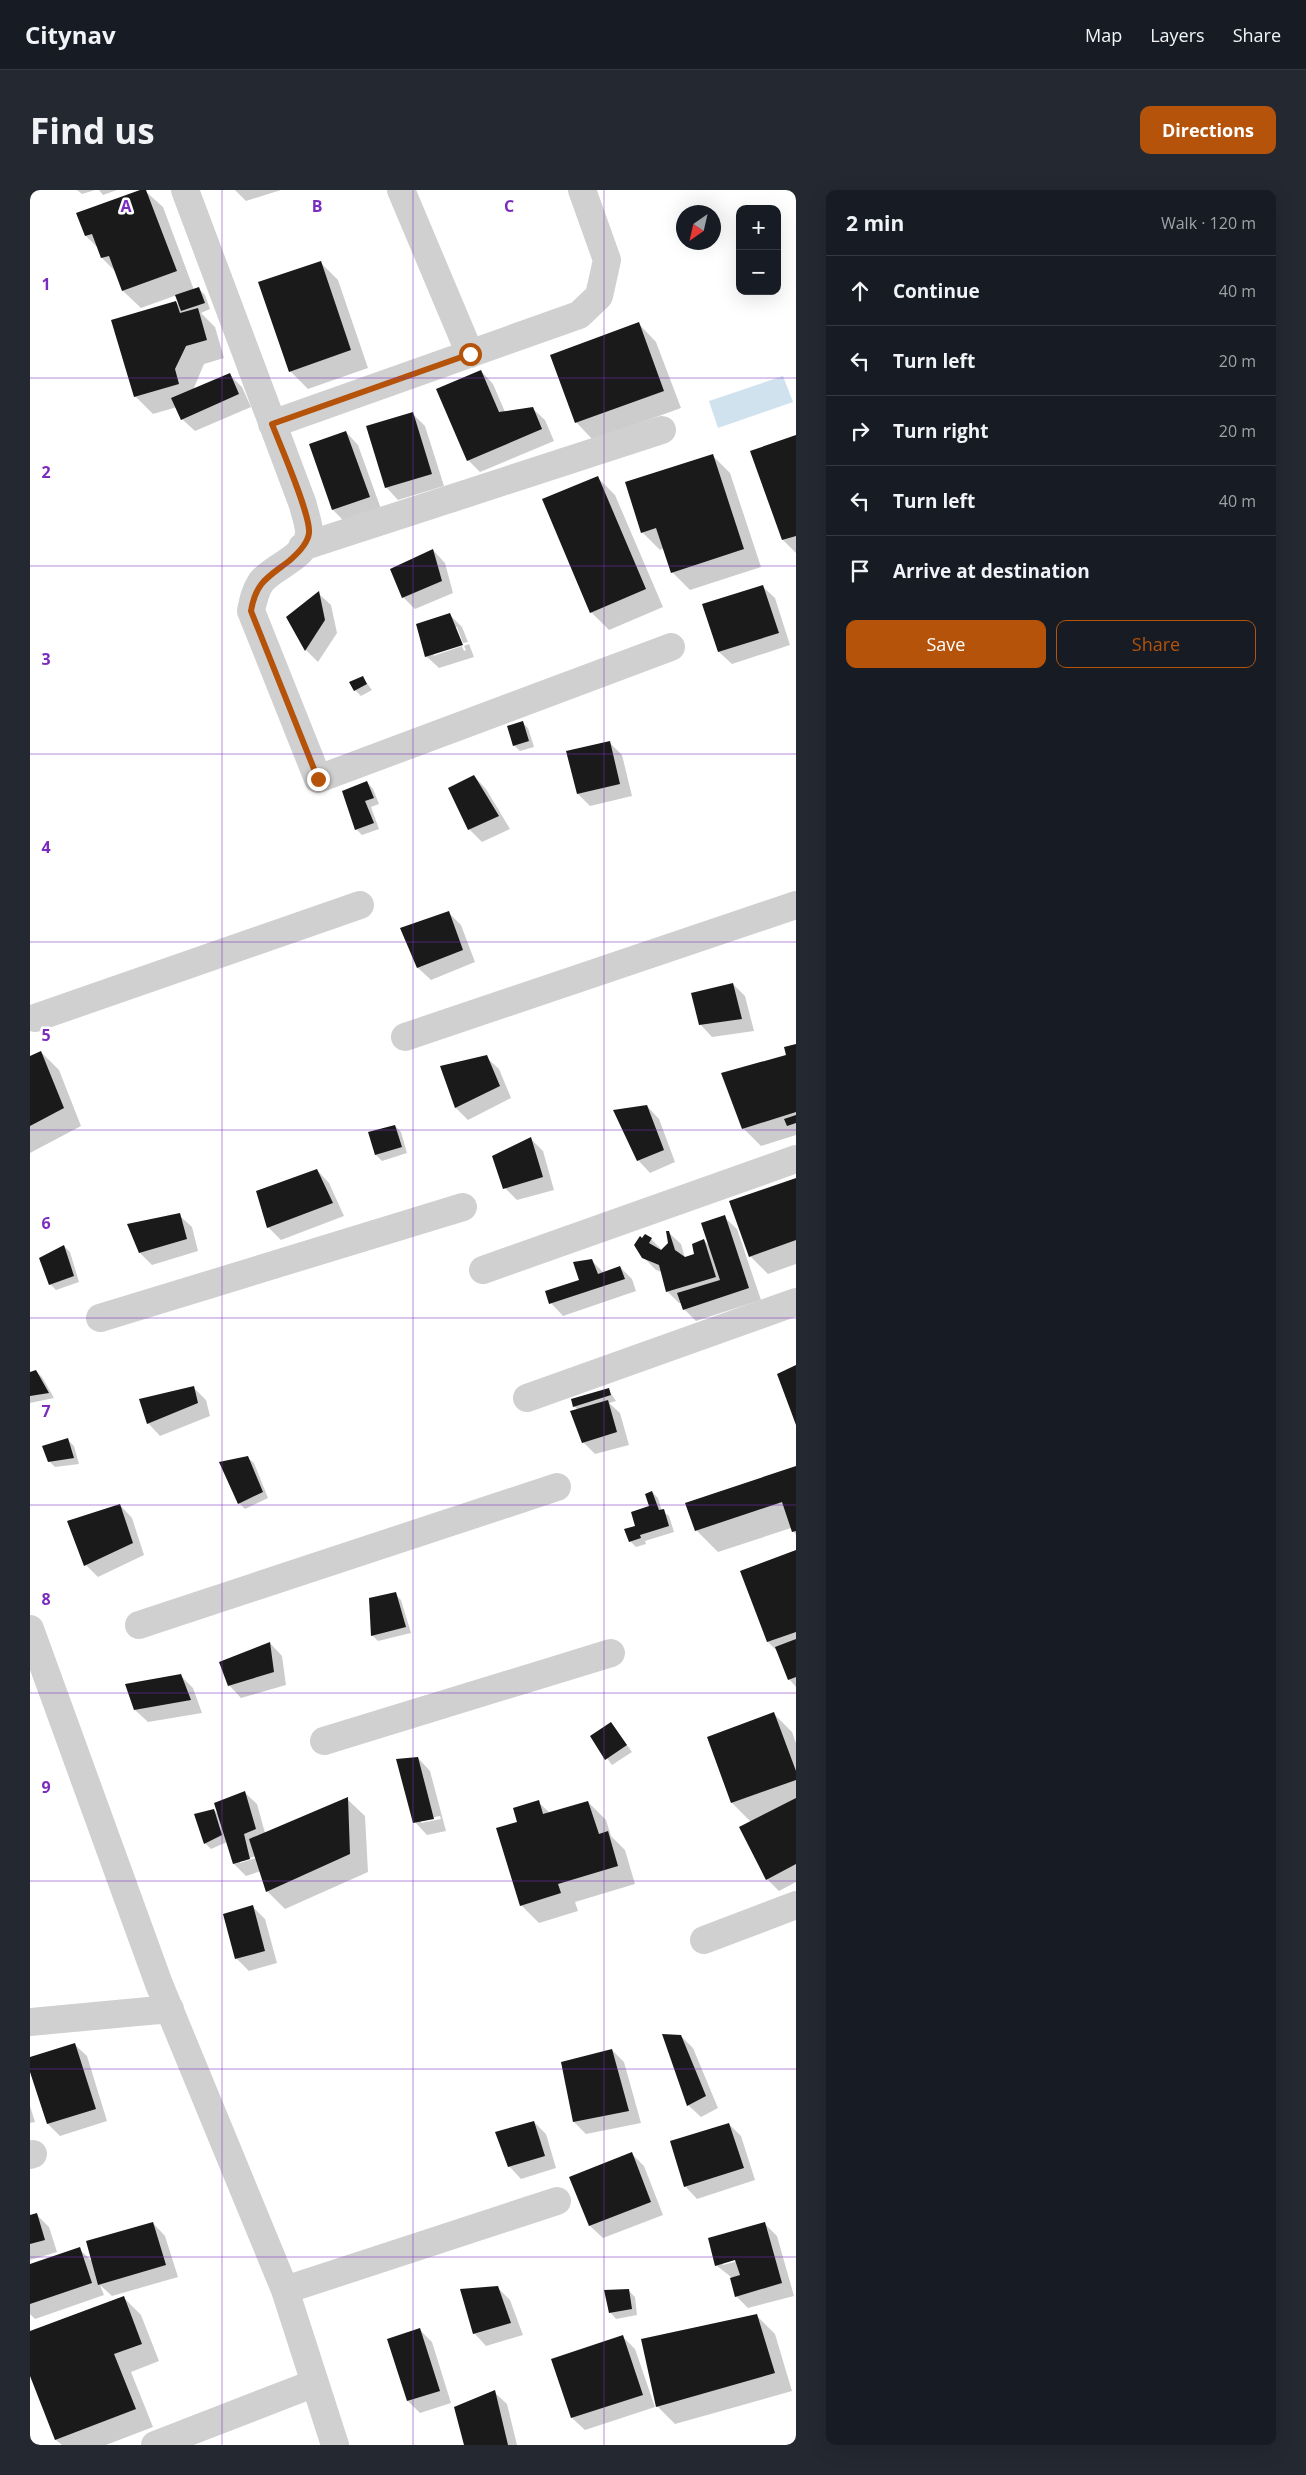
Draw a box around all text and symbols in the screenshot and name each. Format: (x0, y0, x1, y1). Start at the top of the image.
text: Citynav (25, 18, 116, 51)
text: Map (1085, 23, 1122, 47)
text: Layers (1150, 23, 1205, 47)
text: Share (1233, 23, 1281, 47)
button: Directions (1140, 106, 1276, 154)
text: Find us (30, 107, 155, 154)
text: A (120, 195, 132, 217)
text: B (312, 195, 322, 217)
text: C (504, 195, 514, 217)
north arrow (676, 205, 721, 250)
map controls (736, 205, 781, 295)
button: + (736, 205, 781, 250)
text: 2 min (846, 209, 904, 237)
text: Walk · 120 m (1161, 212, 1256, 234)
button: − (736, 250, 781, 295)
text: 1 (41, 273, 51, 295)
icon: ahead (846, 277, 874, 305)
text: Continue (893, 278, 980, 304)
text: 40 m (1219, 280, 1256, 302)
route start (459, 343, 482, 366)
icon: left (846, 347, 874, 375)
text: Turn left (893, 348, 975, 374)
text: 20 m (1219, 350, 1256, 372)
icon: right (846, 417, 874, 445)
text: Turn right (893, 418, 988, 444)
text: 20 m (1219, 420, 1256, 442)
text: 2 (41, 461, 51, 483)
icon: left (846, 487, 874, 515)
text: Turn left (893, 488, 975, 514)
text: 40 m (1219, 490, 1256, 512)
icon: arrive (846, 557, 874, 585)
text: Arrive at destination (893, 558, 1090, 584)
button: Save (846, 620, 1046, 668)
button: Share (1056, 620, 1256, 668)
text: 3 (41, 648, 51, 670)
route end (307, 768, 330, 791)
text: 4 (41, 836, 51, 858)
text: 5 (41, 1024, 51, 1046)
text: 6 (41, 1212, 51, 1234)
text: 7 (41, 1400, 51, 1422)
text: 8 (41, 1588, 51, 1610)
text: 9 (41, 1776, 51, 1798)

